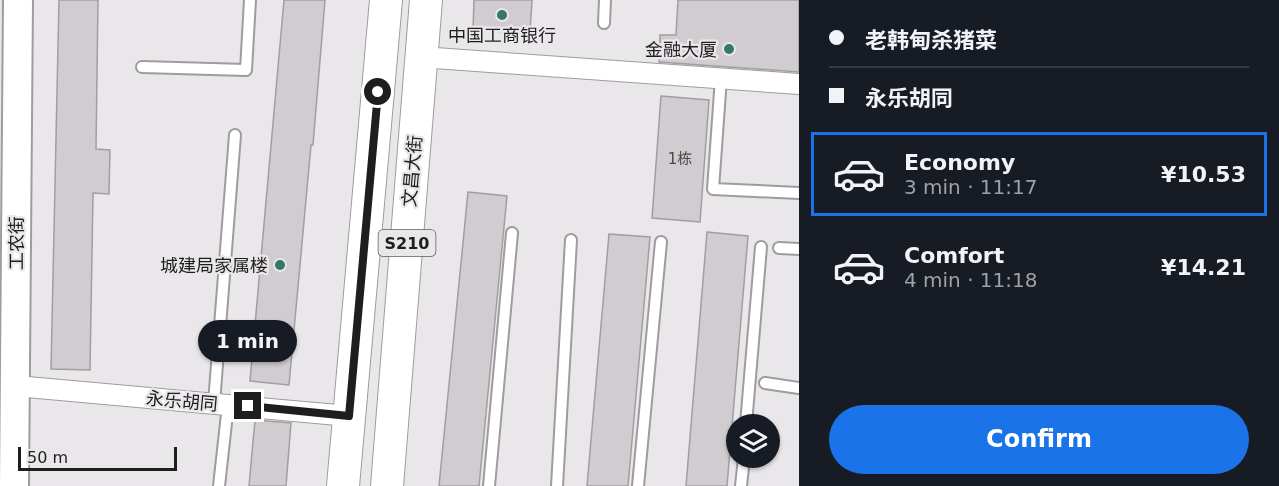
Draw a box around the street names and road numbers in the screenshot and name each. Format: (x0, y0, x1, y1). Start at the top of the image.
street label: 文昌大街 (398, 134, 426, 208)
street label: 工农街 (6, 216, 27, 270)
road number: S210 (378, 230, 436, 256)
street label: 永乐胡同 (145, 387, 219, 415)

